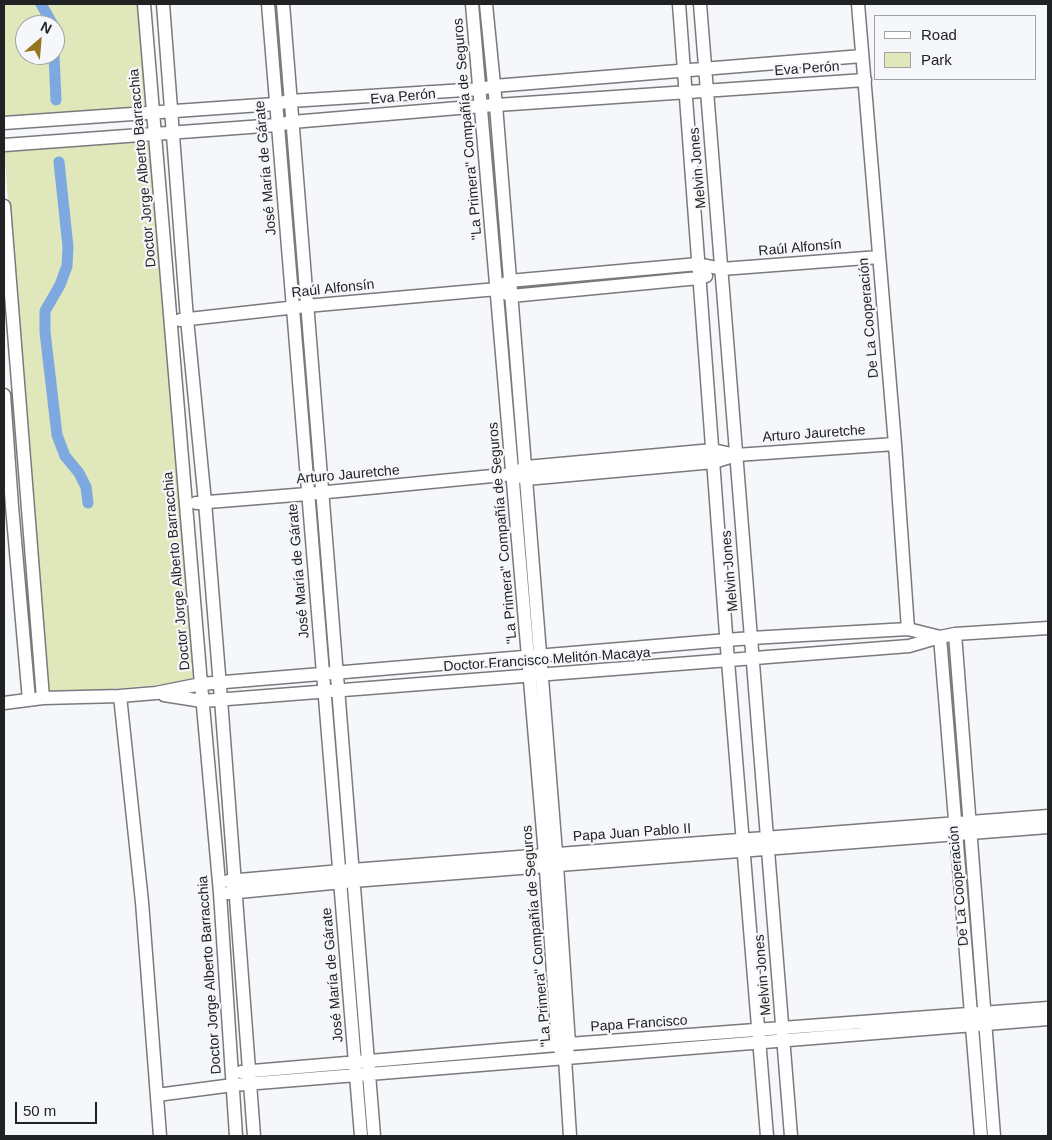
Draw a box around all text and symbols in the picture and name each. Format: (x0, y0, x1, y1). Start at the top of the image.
north arrow (15, 15, 65, 65)
legend (874, 15, 1037, 80)
street label: "La Primera" Compañía de Seguros (450, 17, 486, 241)
text: N (38, 18, 54, 37)
text: Road (921, 26, 957, 43)
text: Park (921, 51, 952, 68)
street label: Eva Perón (774, 58, 840, 80)
street label: Doctor Jorge Alberto Barracchia (126, 68, 160, 268)
street label: Eva Perón (370, 86, 436, 108)
street label: José María de Gárate (252, 100, 280, 236)
street label: Melvin Jones (686, 127, 710, 209)
street label: Raúl Alfonsín (758, 236, 842, 260)
street label: De La Cooperación (855, 257, 883, 379)
street label: Raúl Alfonsín (291, 276, 375, 302)
street label: "La Primera" Compañía de Seguros (485, 421, 521, 645)
street label: Arturo Jauretche (762, 422, 866, 446)
street label: Arturo Jauretche (296, 462, 400, 488)
street label: Doctor Jorge Alberto Barracchia (160, 471, 194, 671)
street label: José María de Gárate (285, 503, 313, 639)
street label: Melvin Jones (718, 530, 742, 612)
street label: Doctor Francisco Melitón Macaya (443, 644, 651, 676)
street label: Papa Juan Pablo II (572, 820, 692, 846)
street label: "La Primera" Compañía de Seguros (519, 824, 555, 1048)
street label: De La Cooperación (945, 825, 973, 947)
street label: Doctor Jorge Alberto Barracchia (195, 875, 225, 1075)
street label: José María de Gárate (319, 907, 347, 1043)
street label: Melvin Jones (751, 934, 775, 1016)
street label: Papa Francisco (590, 1012, 688, 1036)
scale bar (18, 1092, 100, 1124)
text: 50 m (23, 1102, 56, 1119)

